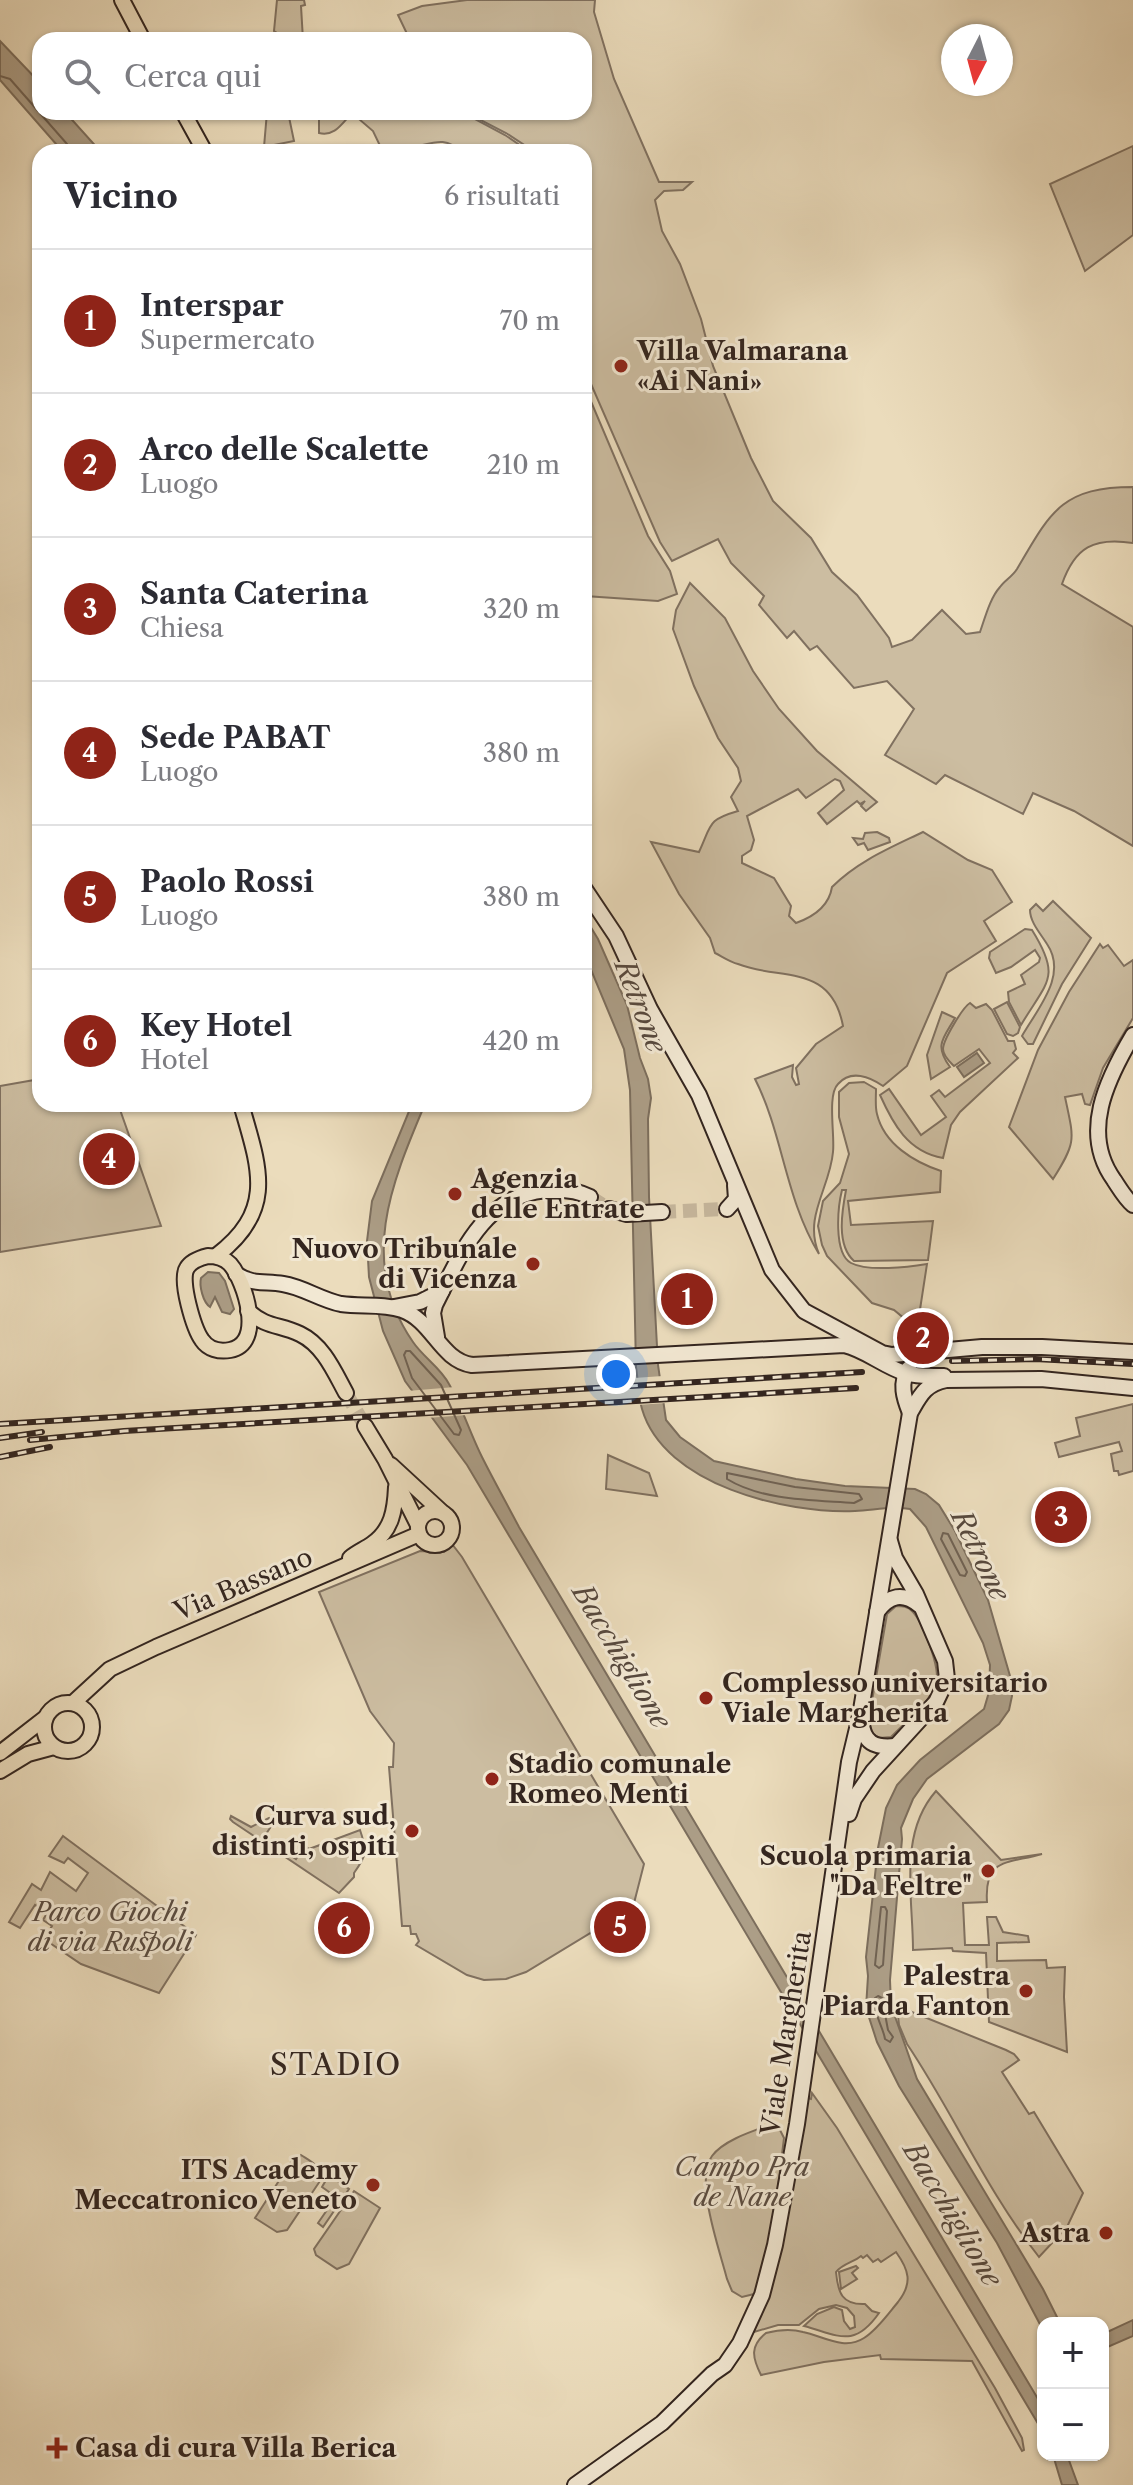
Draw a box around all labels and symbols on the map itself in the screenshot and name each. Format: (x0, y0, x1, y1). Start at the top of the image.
north arrow (941, 24, 1013, 96)
place label: Villa Valmarana «Ai Nani» (636, 335, 849, 397)
marker: Villa Valmarana «Ai Nani» (612, 357, 630, 375)
water label: Retrone (607, 953, 675, 1059)
pin: 4 (83, 1129, 135, 1189)
place label: Agenzia delle Entrate (470, 1163, 645, 1225)
marker: Agenzia delle Entrate (446, 1185, 464, 1203)
place label: Nuovo Tribunale di Vicenza (292, 1233, 518, 1295)
marker: Nuovo Tribunale di Vicenza (524, 1255, 542, 1273)
pin: 1 (661, 1269, 713, 1329)
pin: 2 (897, 1308, 949, 1368)
your location (596, 1354, 636, 1394)
pin: 3 (1035, 1487, 1087, 1547)
water label: Retrone (944, 1502, 1018, 1607)
street label: Via Bassano (168, 1540, 317, 1628)
water label: Bacchiglione (564, 1576, 679, 1736)
place label: Complesso universitario Viale Margherita (721, 1667, 1048, 1729)
marker: Complesso universitario Viale Margherita (697, 1689, 715, 1707)
place label: Stadio comunale Romeo Menti (508, 1748, 731, 1810)
marker: Stadio comunale Romeo Menti (483, 1770, 501, 1788)
place label: Curva sud, distinti, ospiti (212, 1800, 396, 1862)
marker: Curva sud, distinti, ospiti (403, 1822, 421, 1840)
place label: Scuola primaria "Da Feltre" (759, 1840, 973, 1902)
marker: Scuola primaria "Da Feltre" (979, 1862, 997, 1880)
park label: Parco Giochi di via Ruspoli (27, 1896, 194, 1958)
pin: 5 (594, 1897, 646, 1957)
pin: 6 (318, 1898, 370, 1958)
street label: Viale Margherita (754, 1928, 818, 2138)
place label: Palestra Piarda Fanton (823, 1960, 1011, 2022)
marker: Palestra Piarda Fanton (1017, 1982, 1035, 2000)
district label: STADIO (270, 2046, 402, 2083)
water label: Bacchiglione (895, 2134, 1010, 2294)
park label: Campo Pra de Nane (675, 2151, 810, 2213)
place label: ITS Academy Meccatronico Veneto (74, 2154, 358, 2216)
marker: ITS Academy Meccatronico Veneto (364, 2176, 382, 2194)
place label: Astra (1019, 2217, 1091, 2249)
marker: Astra (1097, 2224, 1115, 2242)
place label: Casa di cura Villa Berica (75, 2432, 398, 2464)
marker: Casa di cura Villa Berica (46, 2437, 68, 2459)

